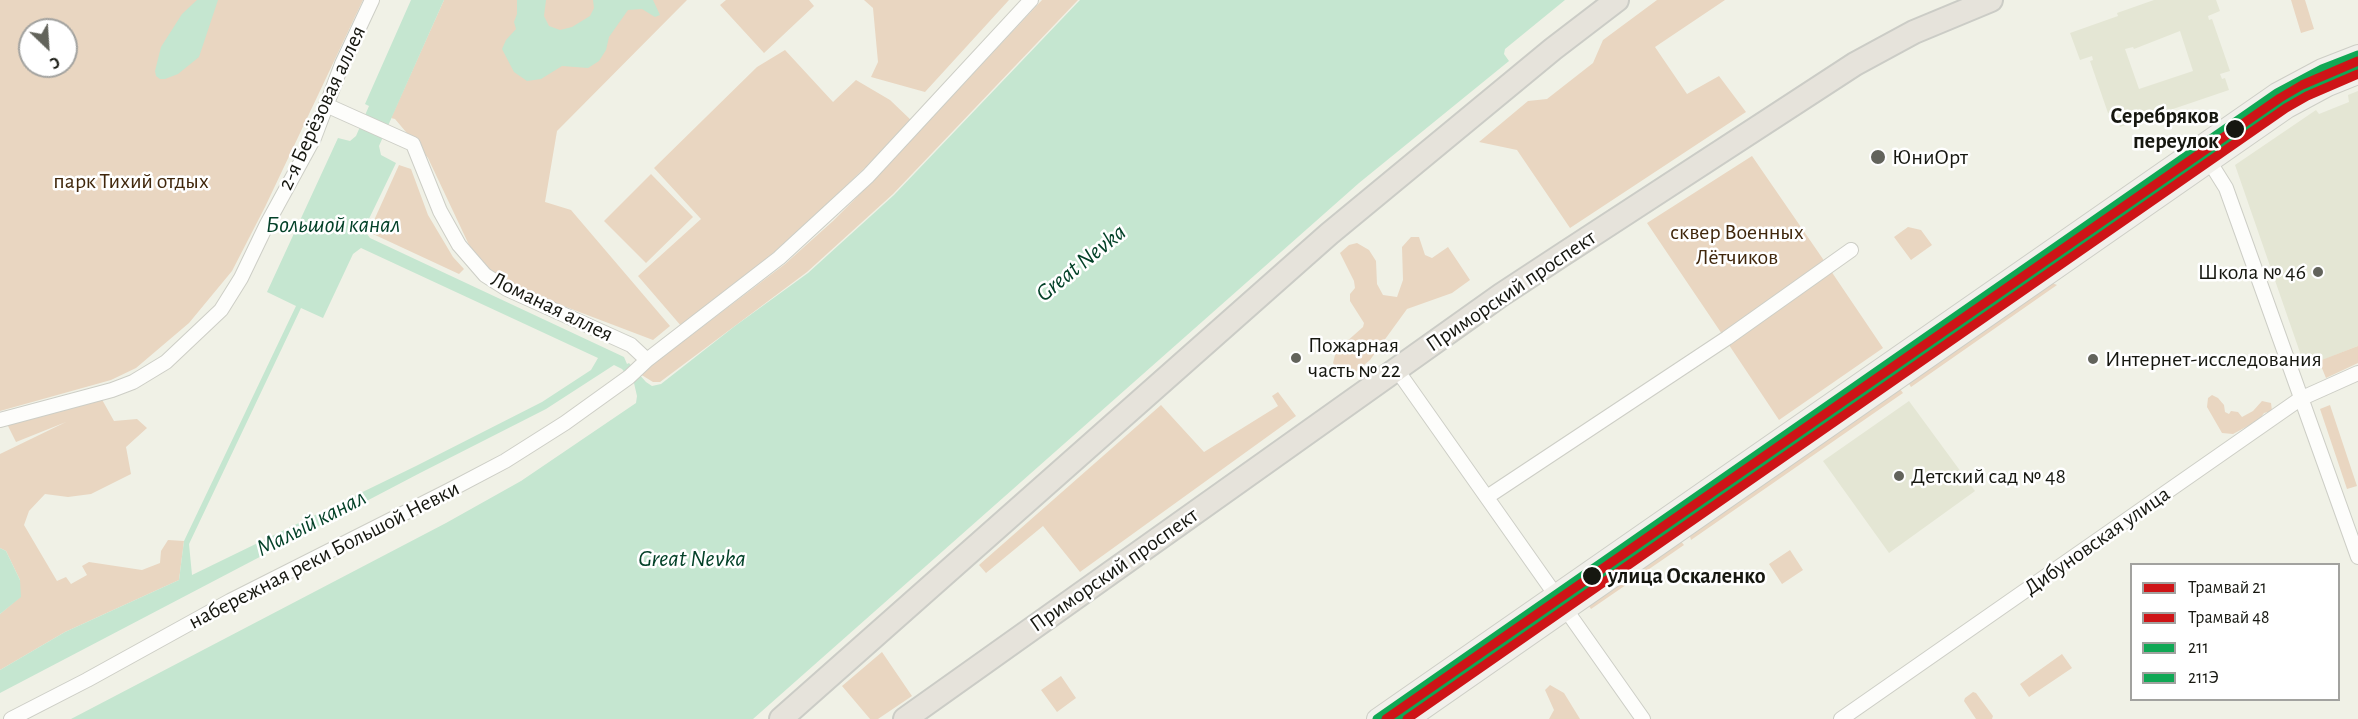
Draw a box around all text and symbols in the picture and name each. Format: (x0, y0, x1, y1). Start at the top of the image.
north arrow (18, 18, 78, 78)
street label: 2-я Берёзовая аллея (272, 22, 372, 194)
text: С (47, 53, 62, 72)
place label: Серебряков переулок (2110, 103, 2219, 154)
marker: Серебряков переулок (2224, 118, 2246, 140)
place label: ЮниОрт (1892, 144, 1968, 170)
marker: ЮниОрт (1869, 148, 1887, 166)
park label: парк Тихий отдых (53, 168, 209, 194)
water label: Большой канал (266, 211, 400, 239)
water label: Great Nevka (1030, 218, 1132, 308)
park label: сквер Военных Лётчиков (1670, 219, 1804, 270)
street label: Приморский проспект (1421, 224, 1601, 358)
place label: Школа № 46 (2198, 259, 2306, 285)
marker: Школа № 46 (2311, 265, 2325, 279)
street label: Ломаная аллея (487, 266, 617, 348)
place label: Пожарная часть № 22 (1308, 332, 1401, 384)
place label: Интернет-исследования (2105, 346, 2322, 372)
marker: Пожарная часть № 22 (1289, 351, 1303, 365)
marker: Интернет-исследования (2086, 352, 2100, 366)
place label: Детский сад № 48 (1911, 463, 2066, 489)
marker: Детский сад № 48 (1892, 469, 1906, 483)
street label: набережная реки Большой Невки (184, 475, 464, 635)
street label: Дибуновская улица (2019, 481, 2175, 601)
water label: Малый канал (251, 483, 371, 563)
street label: Приморский проспект (1025, 502, 1203, 638)
water label: Great Nevka (638, 545, 746, 573)
place label: улица Оскаленко (1608, 563, 1766, 589)
legend (2130, 563, 2340, 701)
marker: улица Оскаленко (1581, 565, 1603, 587)
text: Трамвай 21 (2188, 579, 2267, 597)
text: Трамвай 48 (2188, 609, 2270, 627)
text: 211 (2188, 639, 2209, 657)
text: 211Э (2188, 669, 2219, 687)

